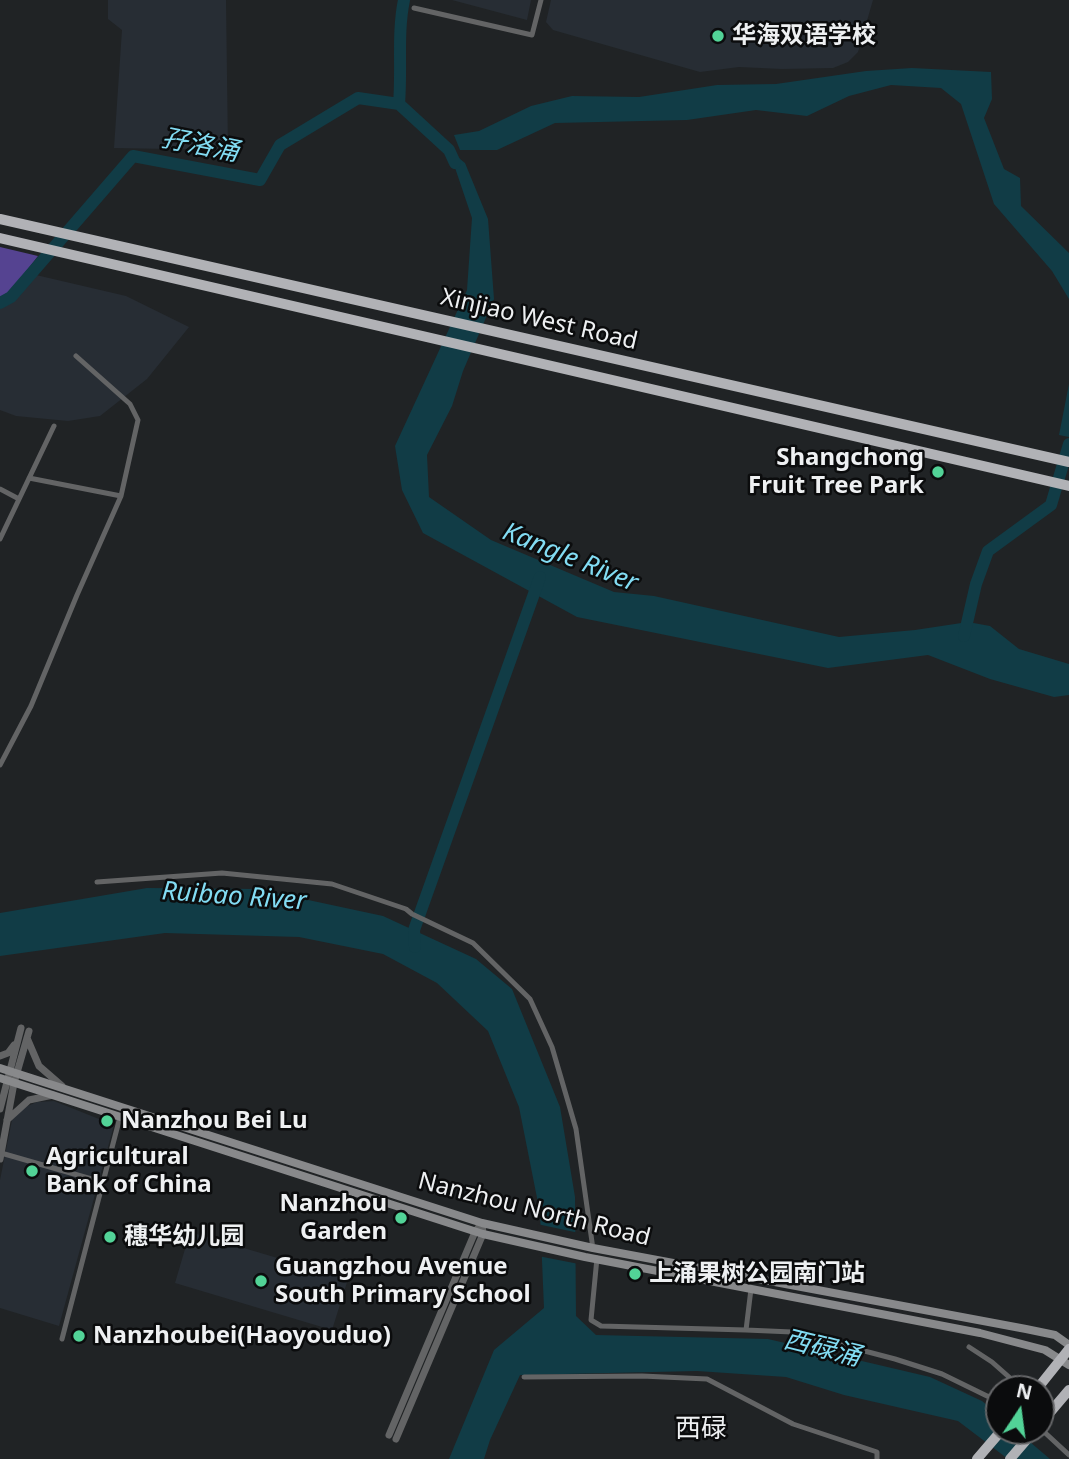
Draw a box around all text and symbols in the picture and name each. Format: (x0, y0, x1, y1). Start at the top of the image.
place label: 华海双语学校 (732, 22, 876, 50)
marker: 华海双语学校 (710, 28, 726, 44)
water label: 孖洛涌 (159, 123, 241, 169)
street label: Xinjiao West Road (438, 283, 640, 357)
place label: Shangchong Fruit Tree Park (748, 444, 924, 500)
marker: Shangchong Fruit Tree Park (930, 464, 946, 480)
water label: Kangle River (498, 517, 642, 599)
water label: Ruibao River (161, 876, 307, 918)
place label: Nanzhou Bei Lu (121, 1107, 307, 1135)
marker: Nanzhou Bei Lu (99, 1113, 115, 1129)
place label: Agricultural Bank of China (46, 1143, 212, 1199)
marker: Agricultural Bank of China (24, 1163, 40, 1179)
street label: Nanzhou North Road (415, 1167, 653, 1253)
place label: Nanzhou Garden (279, 1190, 387, 1246)
marker: Nanzhou Garden (393, 1210, 409, 1226)
place label: 穗华幼儿园 (124, 1223, 244, 1251)
marker: 穗华幼儿园 (102, 1229, 118, 1245)
place label: Guangzhou Avenue South Primary School (275, 1253, 531, 1309)
place label: 上涌果树公园南门站 (649, 1260, 865, 1288)
marker: 上涌果树公园南门站 (627, 1266, 643, 1282)
marker: Guangzhou Avenue South Primary School (253, 1273, 269, 1289)
place label: Nanzhoubei(Haoyouduo) (93, 1322, 391, 1350)
water label: 西碌涌 (780, 1324, 864, 1374)
marker: Nanzhoubei(Haoyouduo) (71, 1328, 87, 1344)
north arrow (985, 1375, 1055, 1445)
text: N (1014, 1377, 1035, 1406)
district label: 西碌 (675, 1414, 727, 1446)

